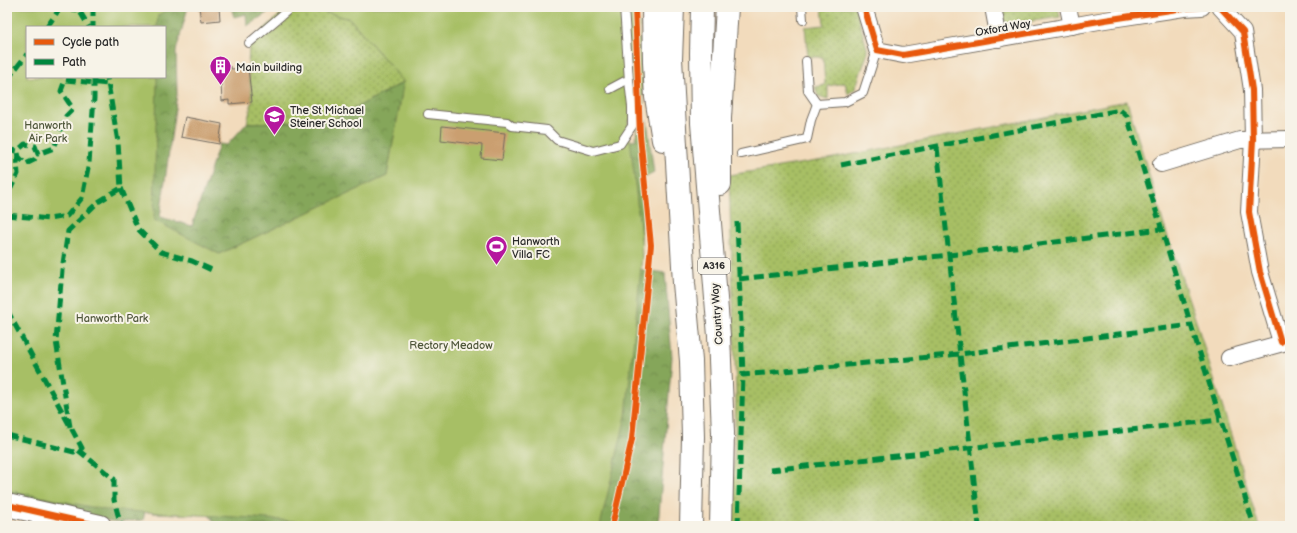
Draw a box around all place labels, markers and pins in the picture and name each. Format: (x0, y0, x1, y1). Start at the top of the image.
building icon: Main building (208, 54, 234, 87)
place label: Main building (236, 61, 302, 74)
school or university icon: The St Michael Steiner School (262, 103, 288, 136)
place label: The St Michael Steiner School (290, 104, 364, 130)
sports icon: Hanworth Villa FC (484, 234, 510, 267)
place label: Hanworth Villa FC (512, 235, 560, 261)

